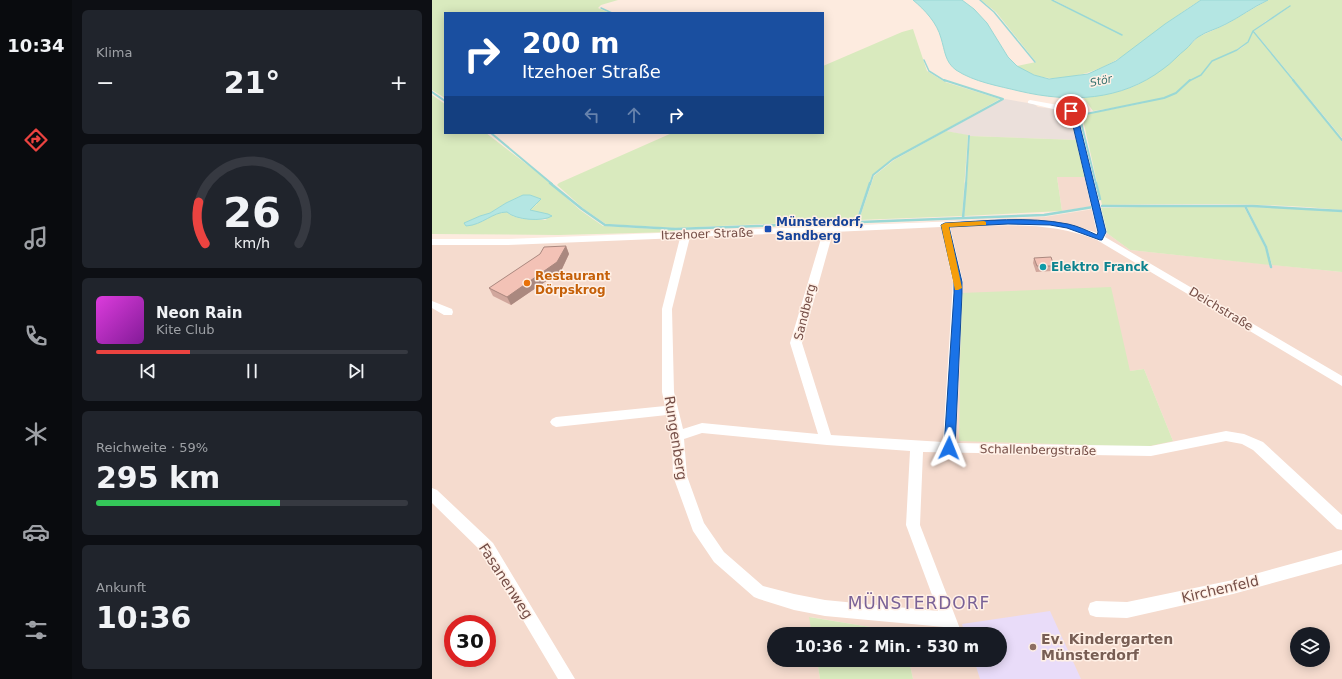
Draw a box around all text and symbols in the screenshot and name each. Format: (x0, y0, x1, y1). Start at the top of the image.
text: 200 m (522, 27, 619, 60)
icon: right (456, 28, 508, 80)
text: 10:34 (7, 35, 65, 56)
text: Klima (96, 45, 132, 60)
text: Itzehoer Straße (522, 61, 661, 82)
text: 21° (224, 65, 280, 100)
text: − (96, 70, 114, 95)
text: + (390, 70, 408, 95)
water label: Stör (1089, 72, 1115, 90)
pin (1054, 94, 1088, 128)
icon: arrive (1060, 100, 1082, 122)
icon: left (581, 104, 603, 126)
icon: ahead (623, 104, 645, 126)
icon: right (665, 104, 687, 126)
icon: directions (22, 126, 50, 154)
text: 26 (223, 187, 281, 236)
place label: Münsterdorf, Sandberg (776, 215, 864, 243)
icon: music (22, 224, 50, 252)
marker: Münsterdorf, Sandberg (763, 224, 773, 234)
street label: Itzehoer Straße (661, 225, 753, 243)
text: km/h (234, 234, 270, 250)
place label: Elektro Franck (1051, 260, 1150, 274)
marker: Elektro Franck (1038, 262, 1048, 272)
place label: Restaurant Dörpskrog (535, 269, 610, 297)
marker: Restaurant Dörpskrog (522, 278, 532, 288)
street label: Sandberg (791, 282, 819, 342)
street label: Deichstraße (1186, 284, 1256, 334)
text: Neon Rain (156, 304, 242, 322)
icon: phone (22, 322, 50, 350)
text: Kite Club (156, 322, 215, 337)
icon: previous (137, 360, 159, 382)
icon: pause (241, 360, 263, 382)
icon: next (345, 360, 367, 382)
street label: Rungenberg (661, 395, 691, 481)
icon: climate (22, 420, 50, 448)
position arrow (928, 427, 970, 469)
text: Reichweite · 59% (96, 440, 208, 455)
street label: Schallenbergstraße (980, 442, 1096, 458)
text: 295 km (96, 460, 220, 495)
icon: car (22, 518, 50, 546)
street label: Fasanenweg (476, 540, 536, 622)
street label: Kirchenfeld (1180, 572, 1260, 606)
text: Ankunft (96, 580, 146, 595)
district label: MÜNSTERDORF (848, 592, 990, 613)
text: 10:36 (96, 600, 192, 635)
speed limit sign: 30 (444, 615, 496, 667)
icon: filters (22, 616, 50, 644)
map controls (1290, 627, 1330, 667)
button: layers (1290, 627, 1330, 667)
place label: Ev. Kindergarten Münsterdorf (1041, 631, 1173, 663)
text: 10:36 · 2 Min. · 530 m (795, 638, 979, 656)
marker: Ev. Kindergarten Münsterdorf (1028, 642, 1038, 652)

